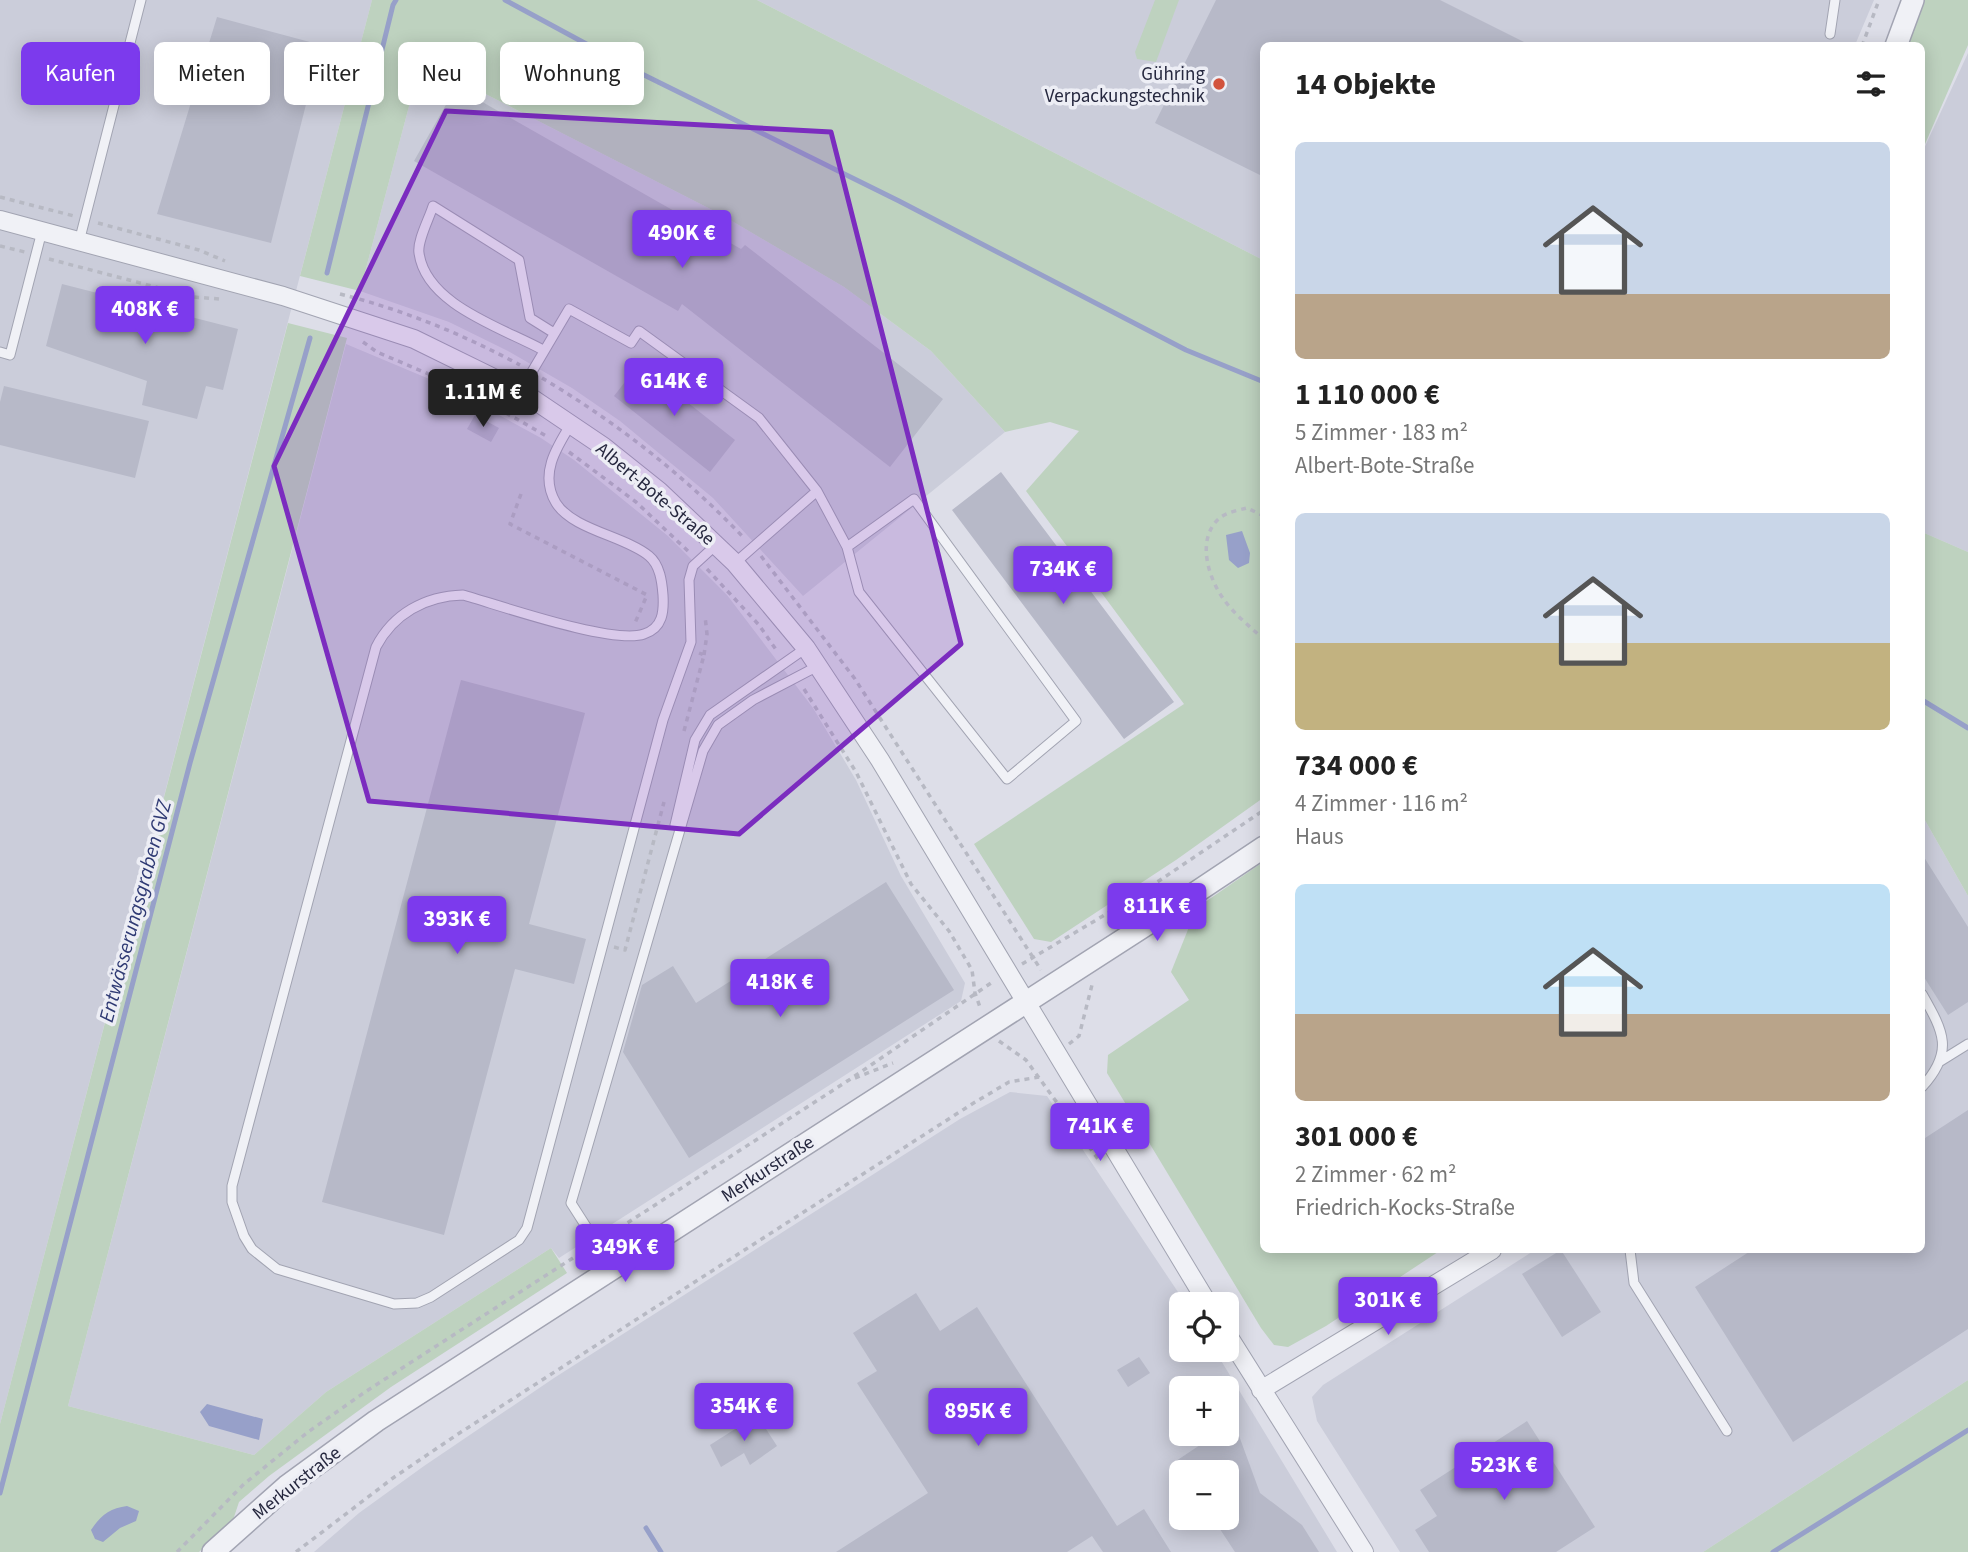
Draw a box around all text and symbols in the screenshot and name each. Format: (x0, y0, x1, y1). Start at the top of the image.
chip: Kaufen (21, 42, 140, 105)
chip: Mieten (154, 42, 270, 105)
chip: Filter (284, 42, 384, 105)
chip: Neu (398, 42, 486, 105)
chip: Wohnung (500, 42, 644, 105)
place label: Gühring Verpackungstechnik (1045, 61, 1206, 110)
text: 14 Objekte (1295, 63, 1436, 106)
icon: filters (1852, 65, 1890, 103)
marker: Gühring Verpackungstechnik (1211, 76, 1227, 92)
icon: home (1530, 187, 1656, 313)
pin: 490K € (625, 210, 739, 270)
text: 490K € (648, 216, 716, 249)
pin: 408K € (88, 286, 202, 346)
text: 408K € (111, 292, 179, 325)
pin: 614K € (617, 358, 731, 418)
text: 614K € (640, 364, 708, 397)
pin: 1.11M € (418, 370, 548, 429)
text: 1 110 000 € (1295, 373, 1440, 416)
text: 1.11M € (444, 375, 522, 408)
text: 5 Zimmer · 183 m² (1295, 416, 1468, 449)
street label: Albert-Bote-Straße (590, 436, 720, 552)
text: Albert-Bote-Straße (1295, 449, 1474, 482)
pin: 734K € (1006, 546, 1120, 606)
text: 734K € (1029, 552, 1097, 585)
icon: home (1530, 558, 1656, 684)
text: 734 000 € (1295, 744, 1418, 787)
text: 4 Zimmer · 116 m² (1295, 787, 1468, 820)
water label: Entwässerungsgraben GVZ (91, 795, 179, 1025)
text: Haus (1295, 820, 1344, 853)
pin: 811K € (1100, 884, 1214, 943)
text: 811K € (1123, 889, 1191, 922)
pin: 393K € (400, 897, 514, 956)
text: 393K € (423, 902, 491, 935)
icon: home (1530, 929, 1656, 1055)
pin: 418K € (723, 960, 837, 1019)
text: 418K € (746, 965, 814, 998)
pin: 741K € (1043, 1104, 1157, 1163)
text: 741K € (1066, 1109, 1134, 1142)
text: 301 000 € (1295, 1115, 1418, 1158)
street label: Merkurstraße (716, 1129, 820, 1209)
text: 2 Zimmer · 62 m² (1295, 1158, 1457, 1191)
text: Friedrich-Kocks-Straße (1295, 1191, 1515, 1224)
pin: 349K € (568, 1224, 682, 1284)
text: 349K € (591, 1230, 659, 1263)
pin: 301K € (1331, 1278, 1445, 1337)
text: 301K € (1354, 1283, 1422, 1316)
map controls (1169, 1292, 1239, 1530)
button: locate (1169, 1292, 1239, 1362)
button: + (1169, 1376, 1239, 1446)
pin: 354K € (687, 1384, 801, 1443)
pin: 895K € (921, 1388, 1035, 1448)
text: 354K € (710, 1389, 778, 1422)
text: 895K € (944, 1394, 1012, 1427)
street label: Merkurstraße (247, 1440, 347, 1526)
pin: 523K € (1447, 1442, 1561, 1502)
text: 523K € (1470, 1448, 1538, 1481)
button: − (1169, 1460, 1239, 1530)

